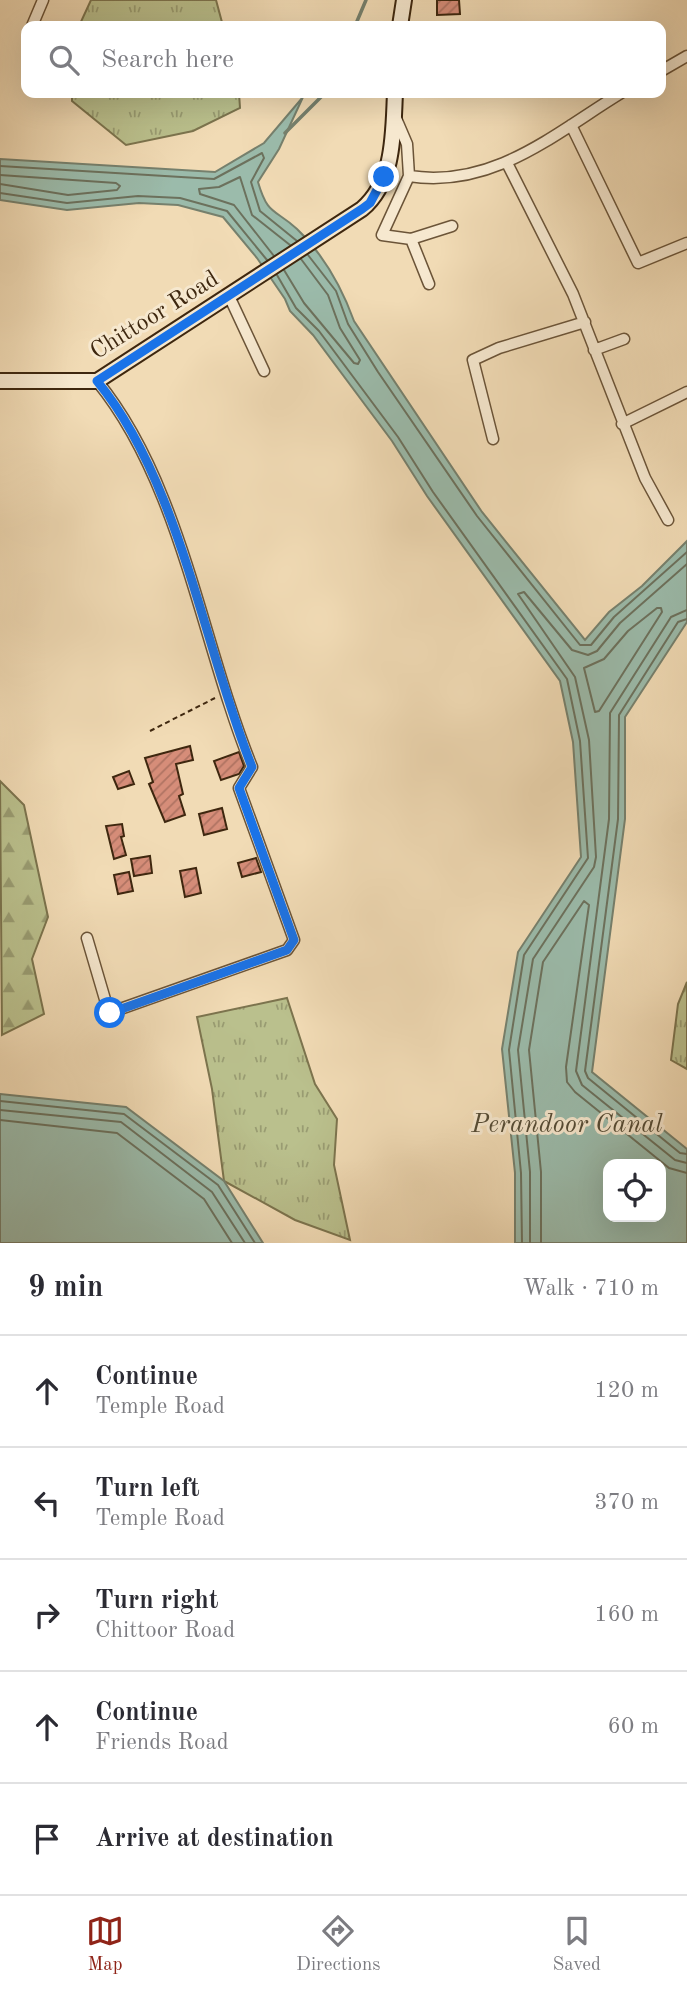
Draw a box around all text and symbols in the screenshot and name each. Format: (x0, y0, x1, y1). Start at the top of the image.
search box (21, 21, 666, 98)
icon: search (45, 41, 83, 79)
text: Search here (101, 47, 234, 73)
route end (368, 161, 399, 192)
street label: Chittoor Road (87, 267, 223, 365)
route start (94, 997, 125, 1028)
water label: Perandoor Canal (470, 1112, 663, 1138)
map controls (603, 1159, 666, 1222)
button: locate (603, 1159, 666, 1222)
text: 9 min (28, 1273, 103, 1303)
text: Walk · 710 m (523, 1277, 659, 1300)
text: Continue (95, 1364, 198, 1390)
icon: ahead (28, 1372, 66, 1410)
text: 120 m (594, 1379, 659, 1402)
text: Temple Road (95, 1395, 225, 1418)
text: Turn left (95, 1476, 200, 1502)
icon: left (28, 1484, 66, 1522)
text: 370 m (594, 1491, 659, 1514)
text: Temple Road (95, 1507, 225, 1530)
text: Turn right (95, 1588, 218, 1614)
icon: right (28, 1596, 66, 1634)
text: 160 m (594, 1603, 659, 1626)
text: Chittoor Road (95, 1619, 235, 1642)
text: Continue (95, 1700, 198, 1726)
icon: ahead (28, 1708, 66, 1746)
text: 60 m (608, 1715, 659, 1738)
text: Friends Road (95, 1731, 229, 1754)
icon: arrive (28, 1820, 66, 1858)
text: Arrive at destination (95, 1826, 334, 1852)
tab: Map (86, 1912, 124, 1977)
tab: Directions (296, 1912, 381, 1977)
tab: Saved (553, 1912, 601, 1977)

